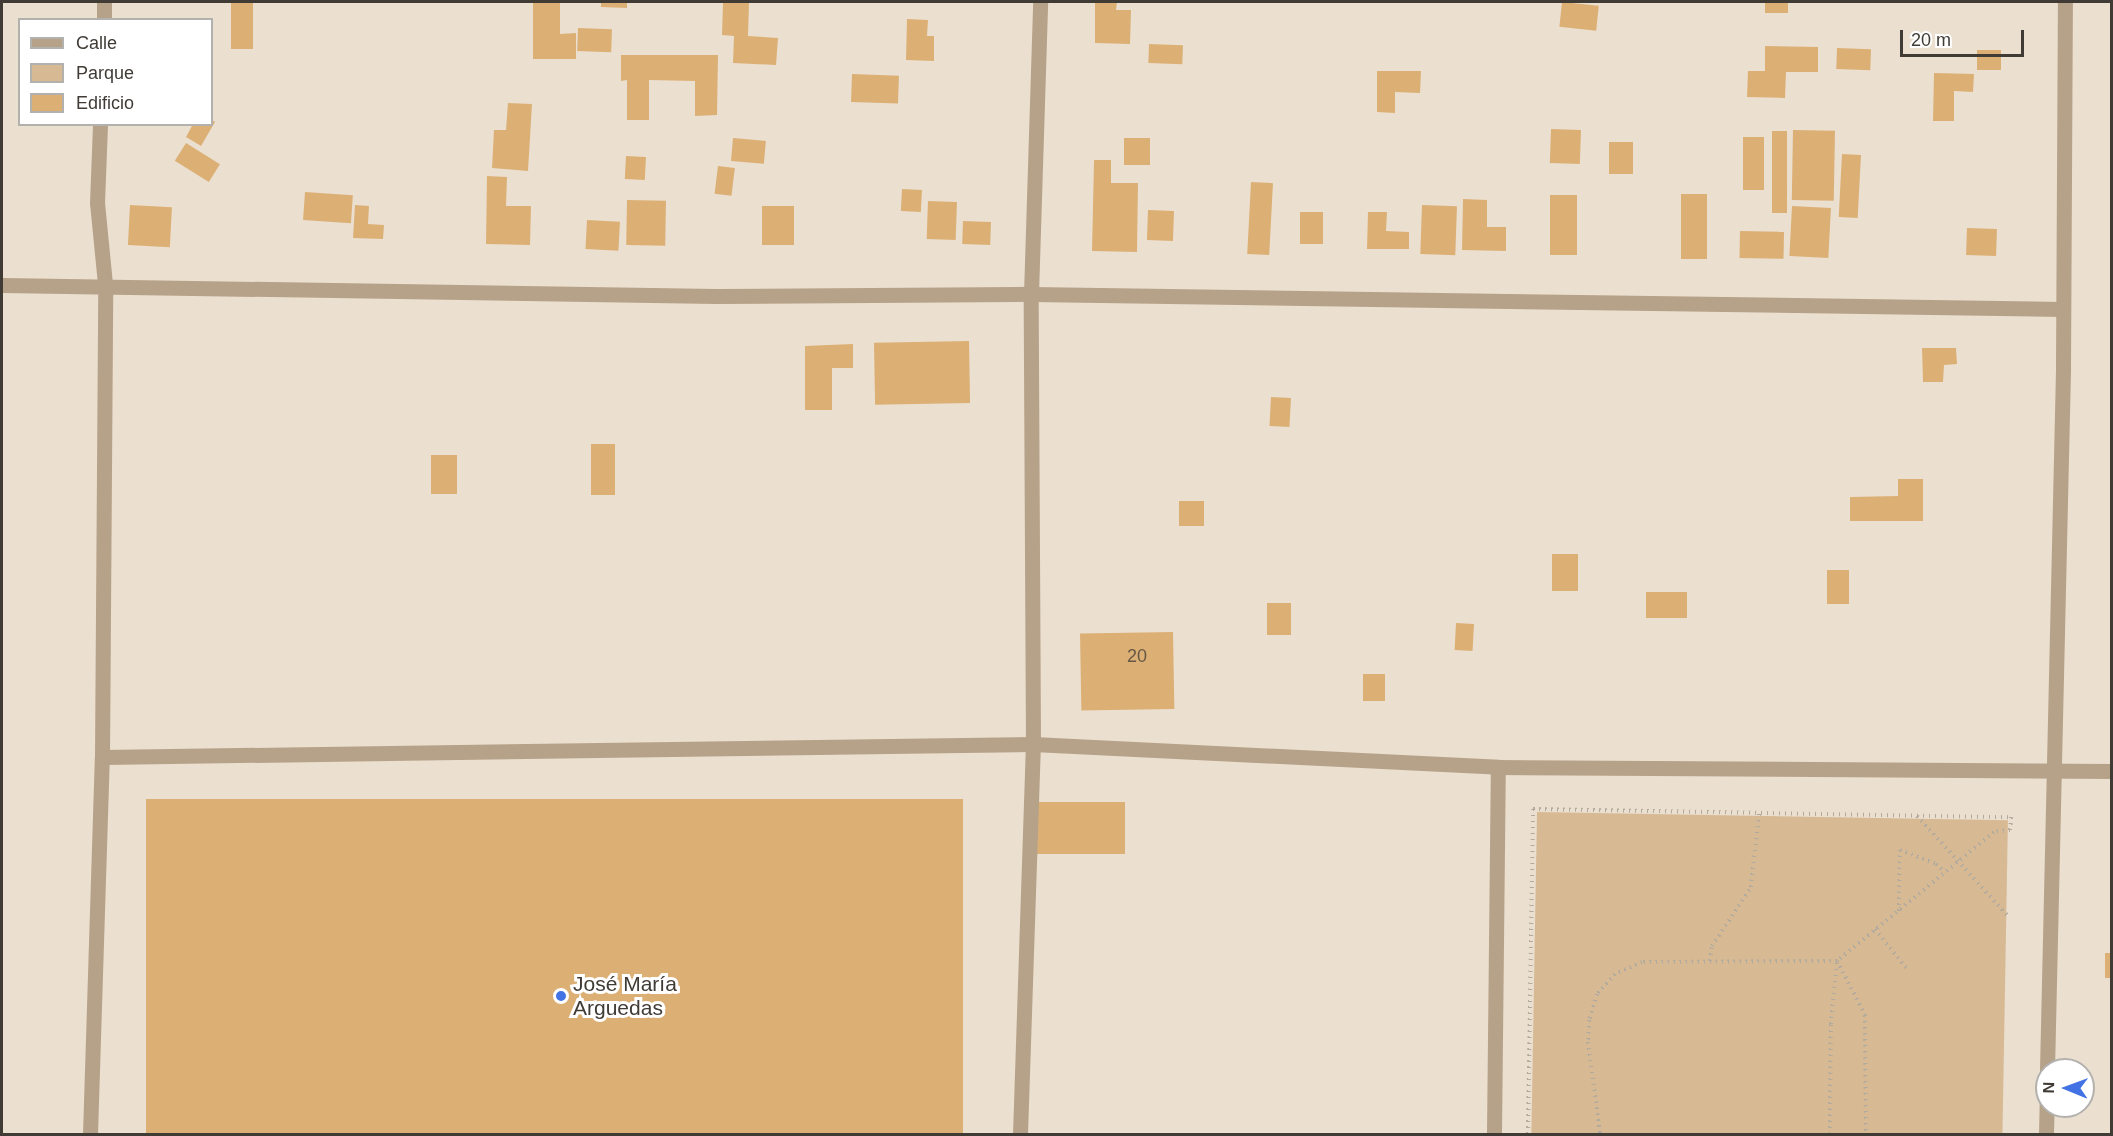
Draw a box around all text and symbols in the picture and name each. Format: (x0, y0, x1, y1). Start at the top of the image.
legend (18, 18, 213, 126)
scale bar (1903, 18, 2028, 56)
text: 20 m (1911, 30, 1951, 50)
text: Calle (76, 33, 117, 53)
text: Parque (76, 63, 134, 83)
text: Edificio (76, 93, 134, 113)
house number: 20 (1127, 645, 1147, 667)
place label: José María Arguedas (573, 971, 677, 1021)
marker: José María Arguedas (554, 989, 568, 1003)
north arrow (2035, 1058, 2095, 1118)
text: N (2040, 1082, 2057, 1094)

